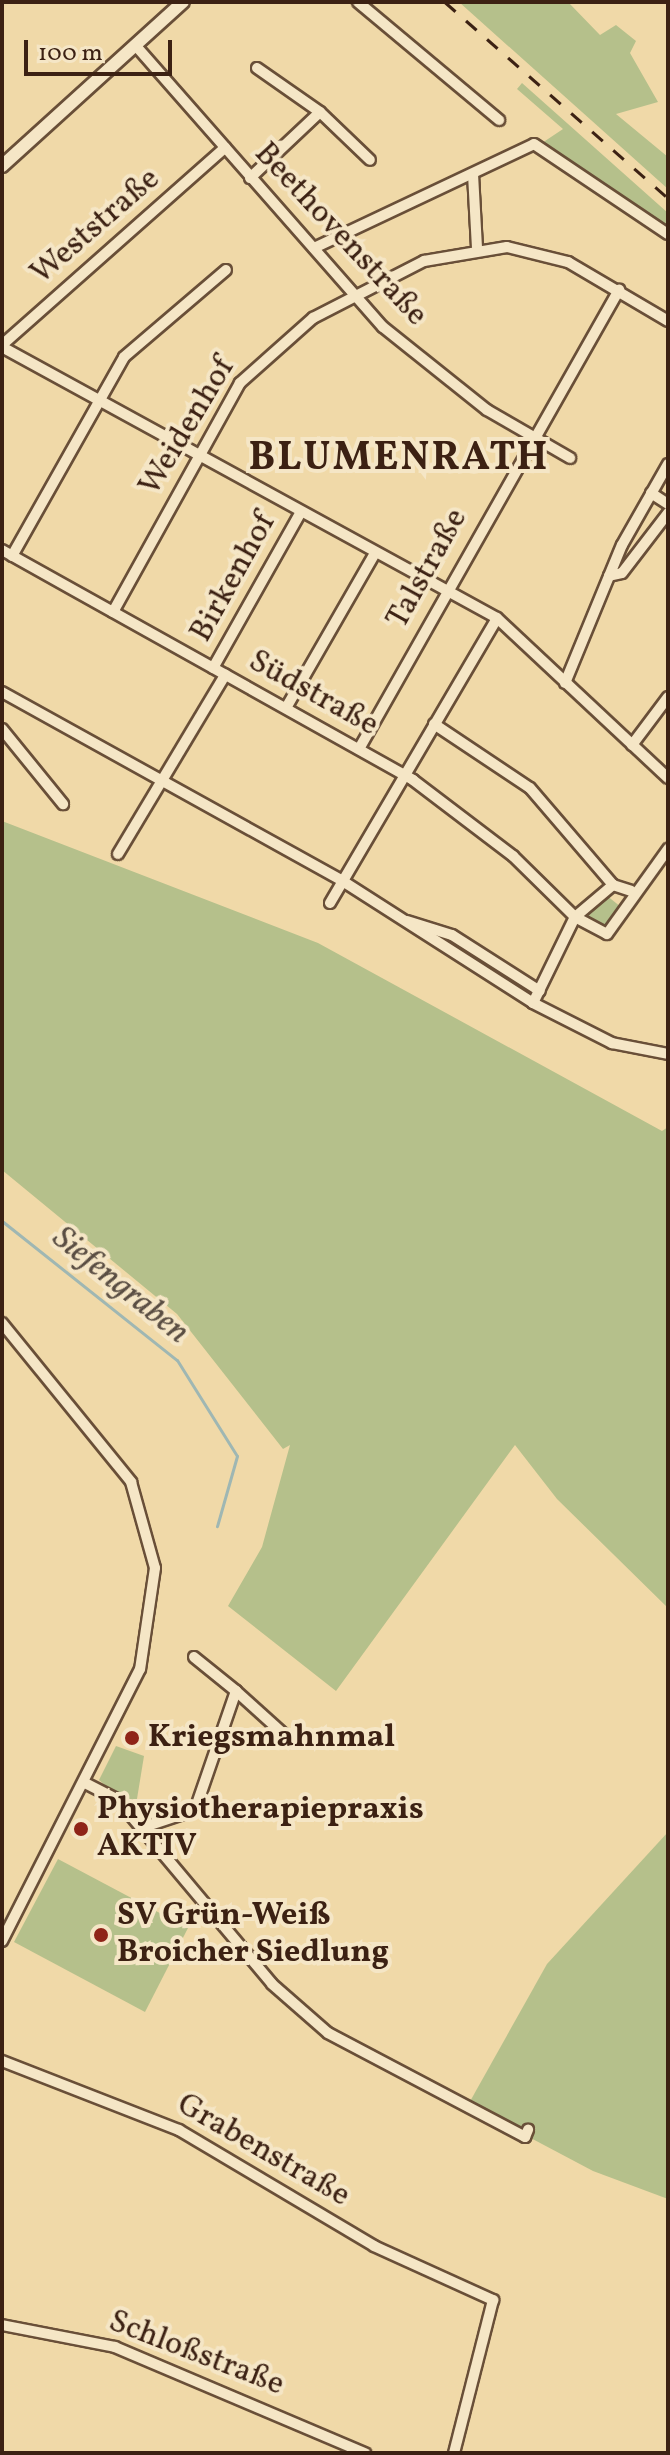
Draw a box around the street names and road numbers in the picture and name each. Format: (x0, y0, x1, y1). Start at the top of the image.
street label: Beethovenstraße (245, 135, 435, 335)
street label: Weststraße (24, 161, 168, 293)
street label: Weidenhof (132, 351, 244, 503)
street label: Talstraße (379, 502, 477, 636)
street label: Birkenhof (183, 507, 285, 649)
street label: Südstraße (241, 643, 385, 745)
street label: Grabenstraße (170, 2086, 356, 2216)
street label: Schloßstraße (103, 2303, 289, 2405)

